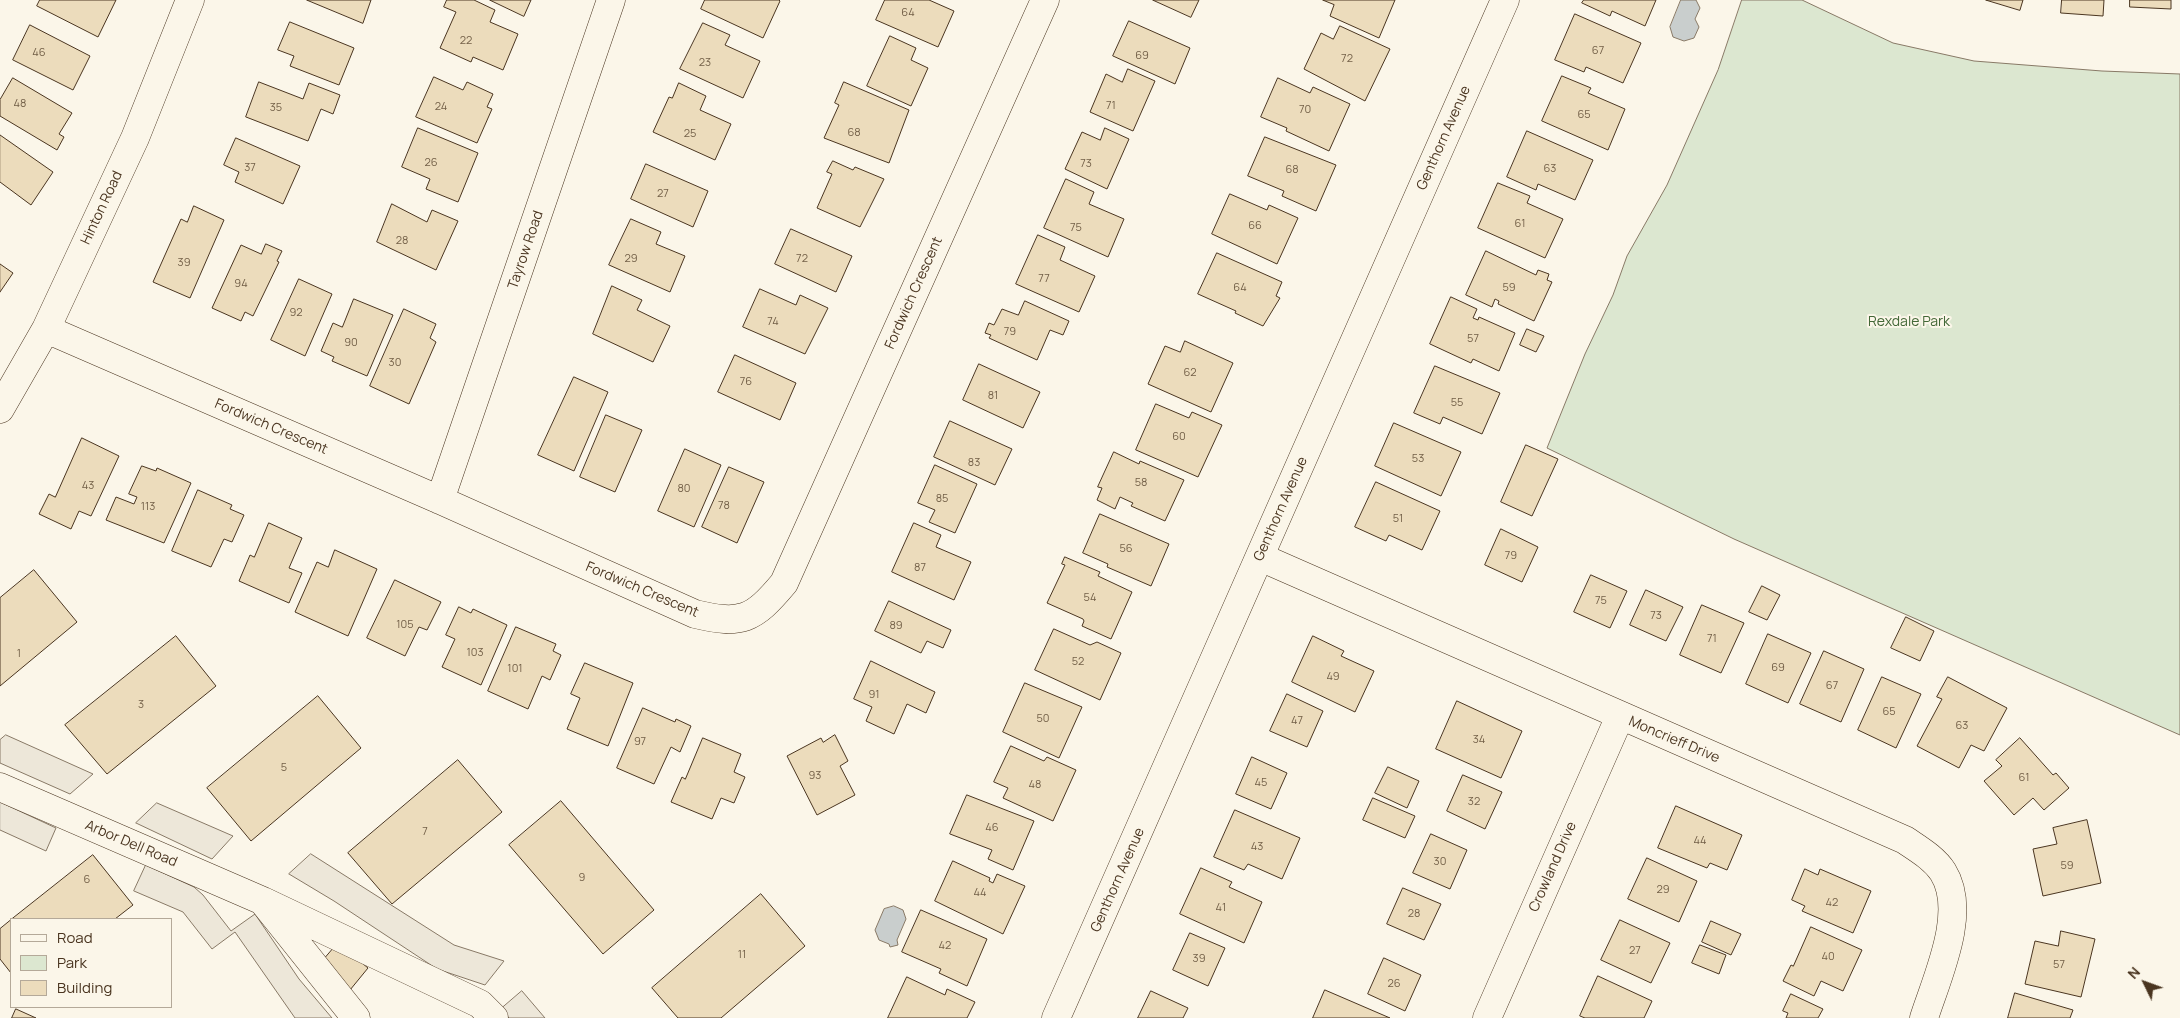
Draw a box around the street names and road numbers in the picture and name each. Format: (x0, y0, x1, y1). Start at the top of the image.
street label: Genthorn Avenue (1413, 83, 1475, 193)
street label: Hinton Road (78, 169, 126, 247)
street label: Tayrow Road (505, 209, 547, 291)
street label: Fordwich Crescent (882, 234, 946, 352)
street label: Fordwich Crescent (212, 396, 330, 458)
street label: Genthorn Avenue (1250, 454, 1312, 564)
street label: Fordwich Crescent (583, 559, 701, 621)
street label: Moncrieff Drive (1626, 713, 1722, 767)
street label: Arbor Dell Road (82, 817, 180, 871)
street label: Crowland Drive (1526, 819, 1580, 915)
street label: Genthorn Avenue (1087, 825, 1149, 935)

